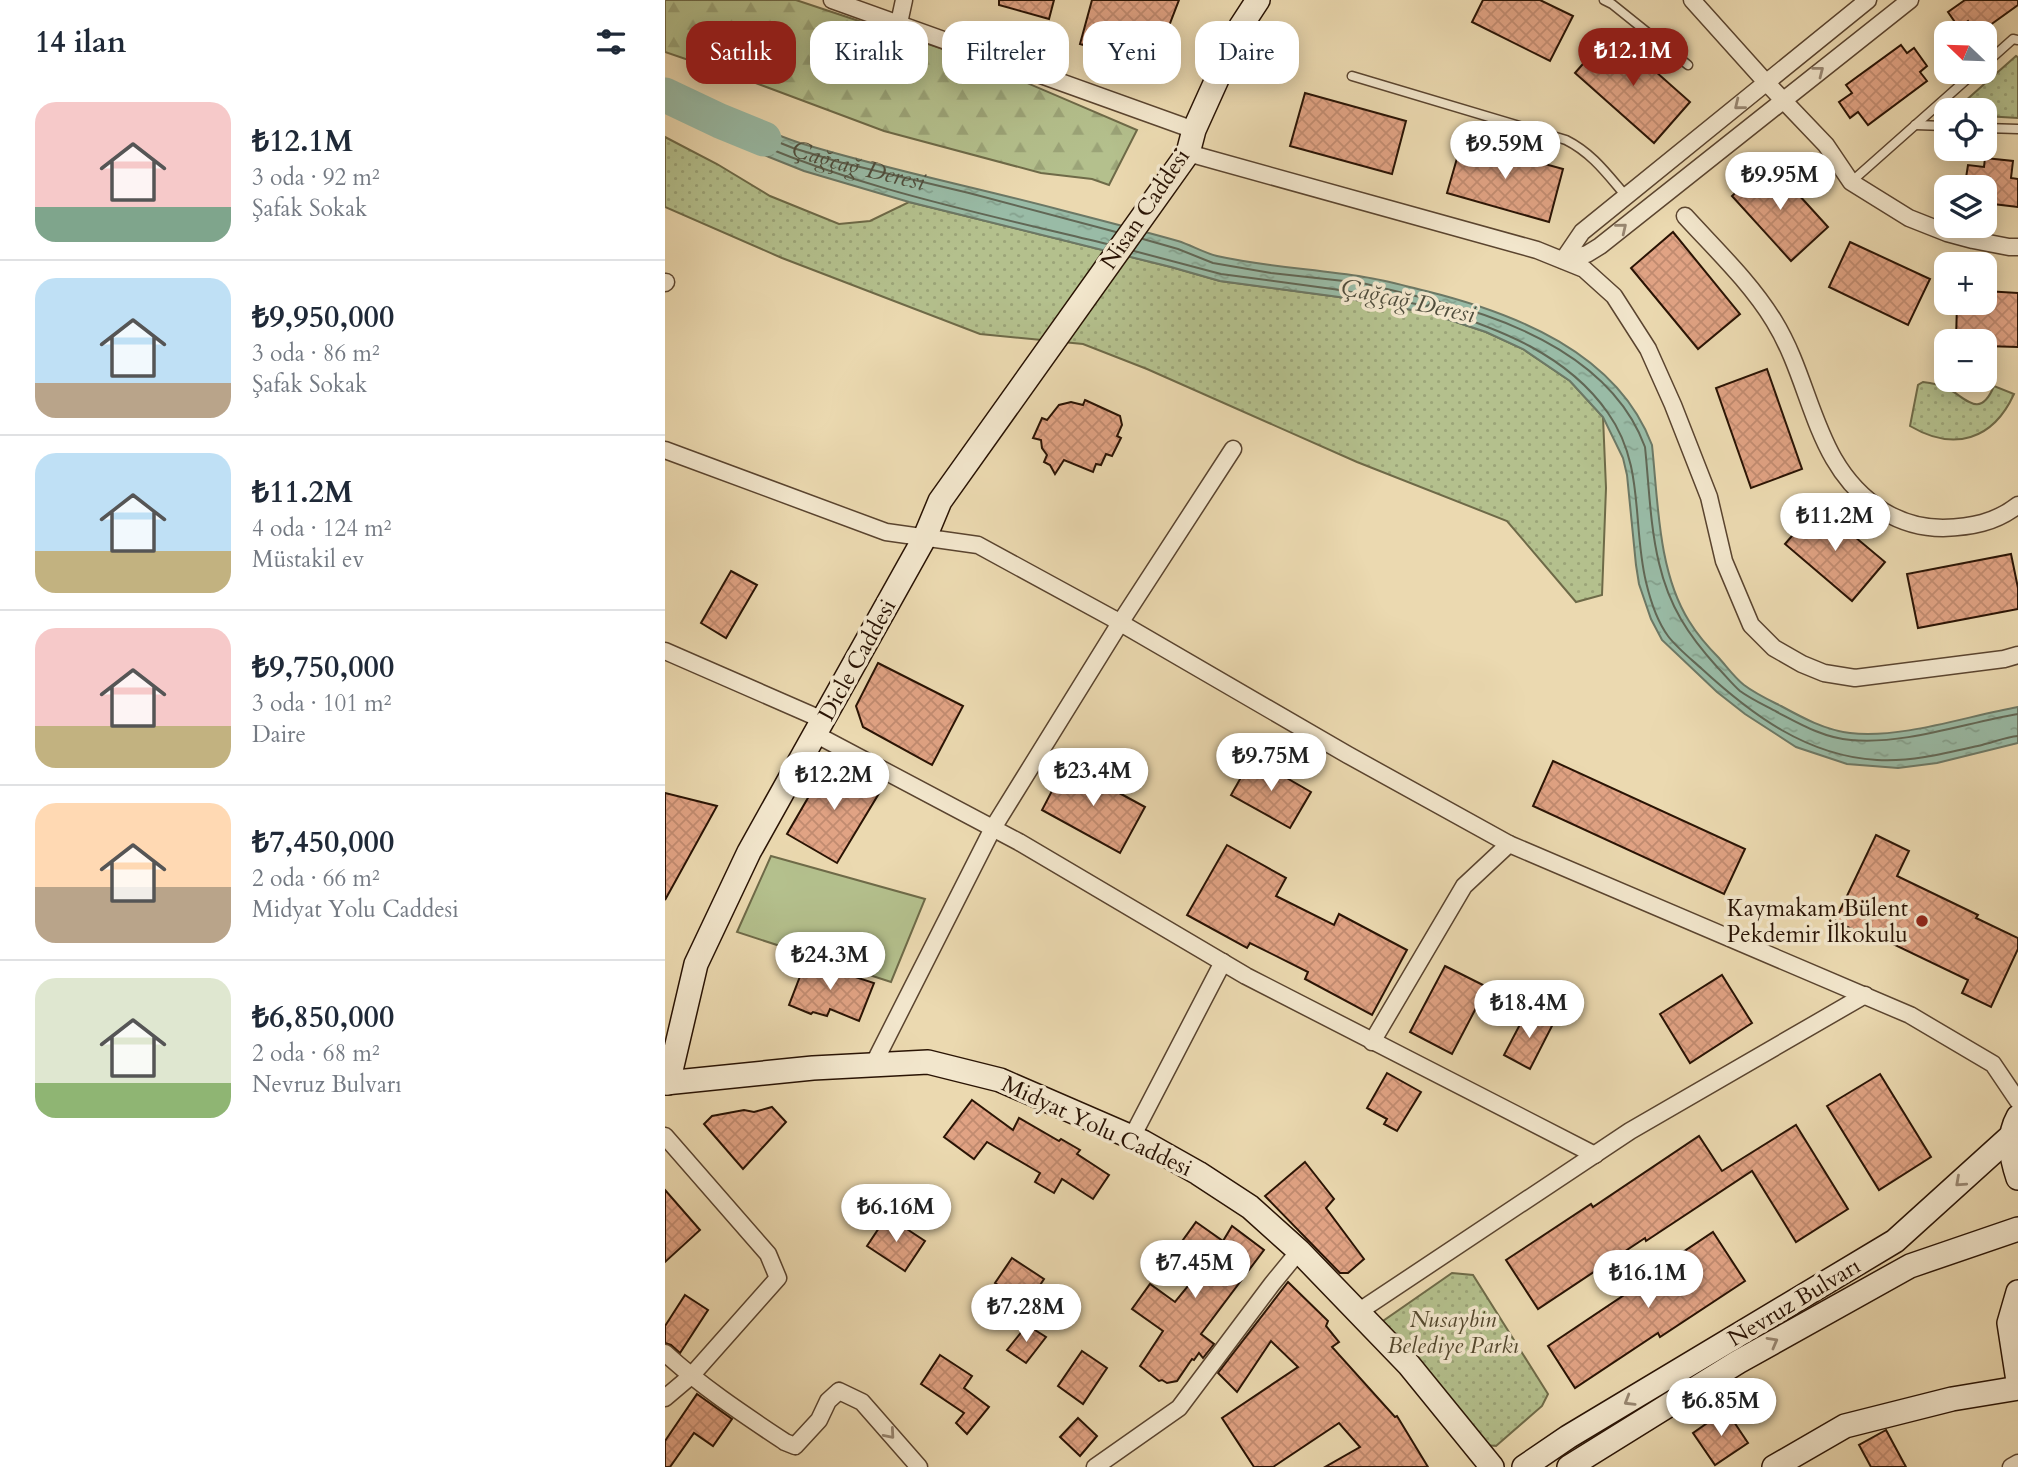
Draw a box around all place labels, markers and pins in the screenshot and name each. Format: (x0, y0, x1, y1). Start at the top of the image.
pin: ₺12.1M (1576, 28, 1690, 88)
pin: ₺9.59M (1448, 122, 1562, 181)
pin: ₺9.95M (1723, 152, 1837, 212)
pin: ₺11.2M (1778, 494, 1892, 553)
pin: ₺9.75M (1214, 734, 1328, 793)
pin: ₺23.4M (1036, 748, 1150, 808)
pin: ₺12.2M (777, 752, 891, 812)
place label: Kaymakam Bülent Pekdemir İlkokulu (1727, 893, 1908, 950)
marker: Kaymakam Bülent Pekdemir İlkokulu (1914, 913, 1930, 929)
pin: ₺24.3M (773, 932, 887, 992)
pin: ₺18.4M (1472, 981, 1586, 1040)
pin: ₺6.16M (839, 1184, 953, 1244)
pin: ₺7.45M (1138, 1240, 1252, 1300)
pin: ₺16.1M (1591, 1250, 1705, 1310)
pin: ₺7.28M (969, 1284, 1083, 1344)
pin: ₺6.85M (1664, 1378, 1778, 1438)

